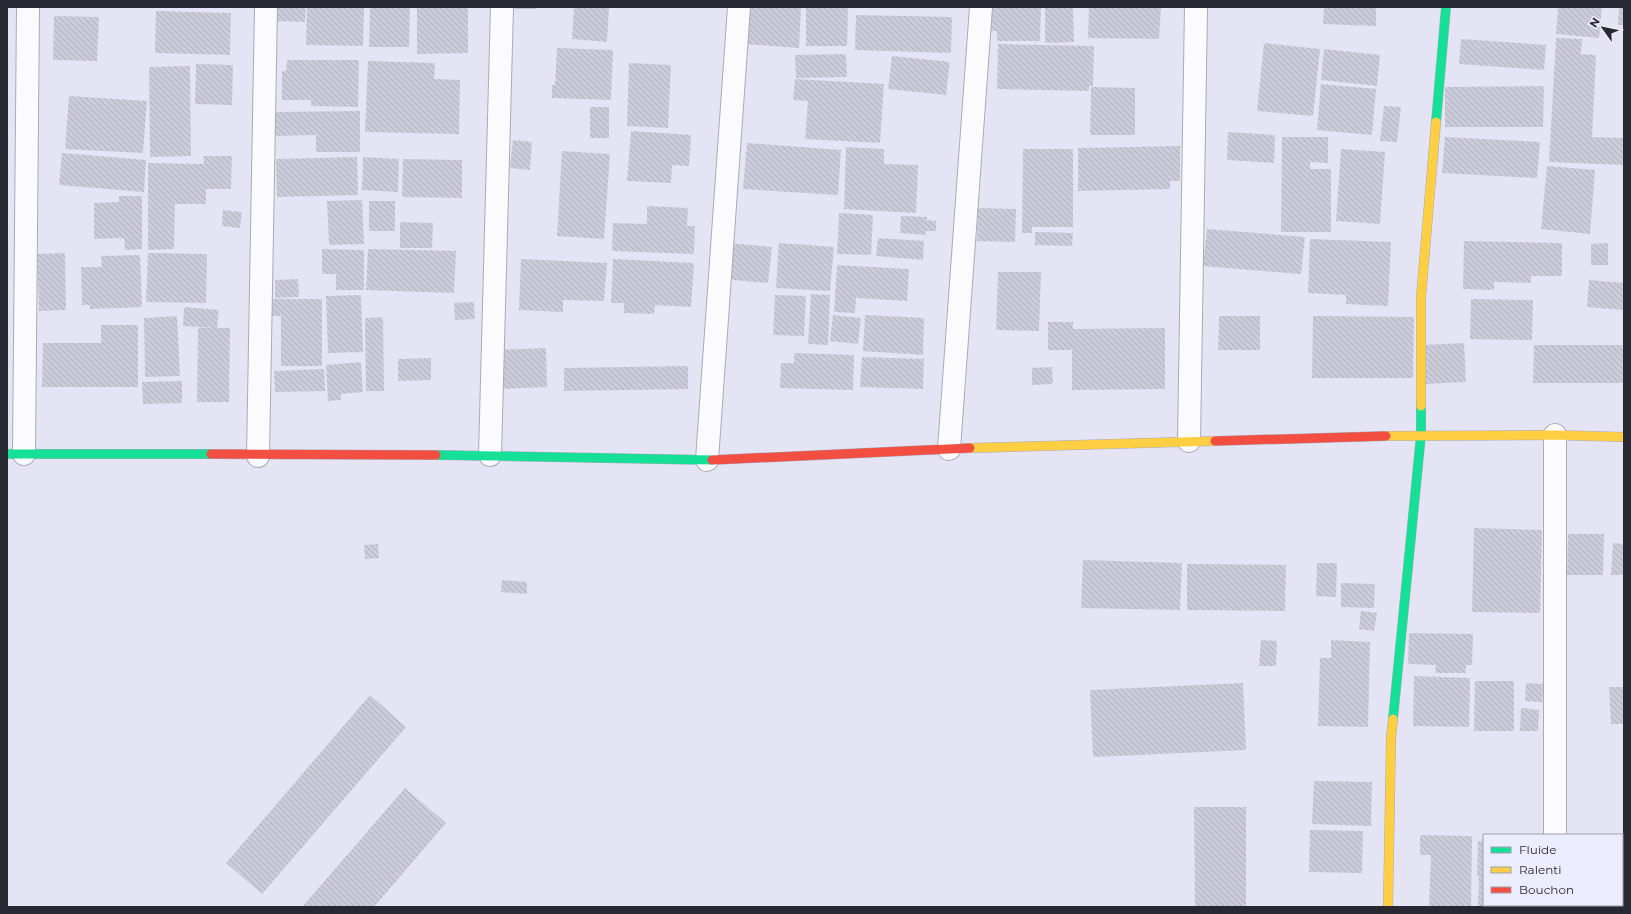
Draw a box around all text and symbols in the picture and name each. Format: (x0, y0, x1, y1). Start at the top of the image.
north arrow (1583, 8, 1623, 48)
text: N (1586, 15, 1603, 30)
legend (1483, 834, 1623, 906)
text: Fluide (1519, 842, 1557, 857)
text: Ralenti (1519, 862, 1561, 877)
text: Bouchon (1519, 882, 1574, 897)

